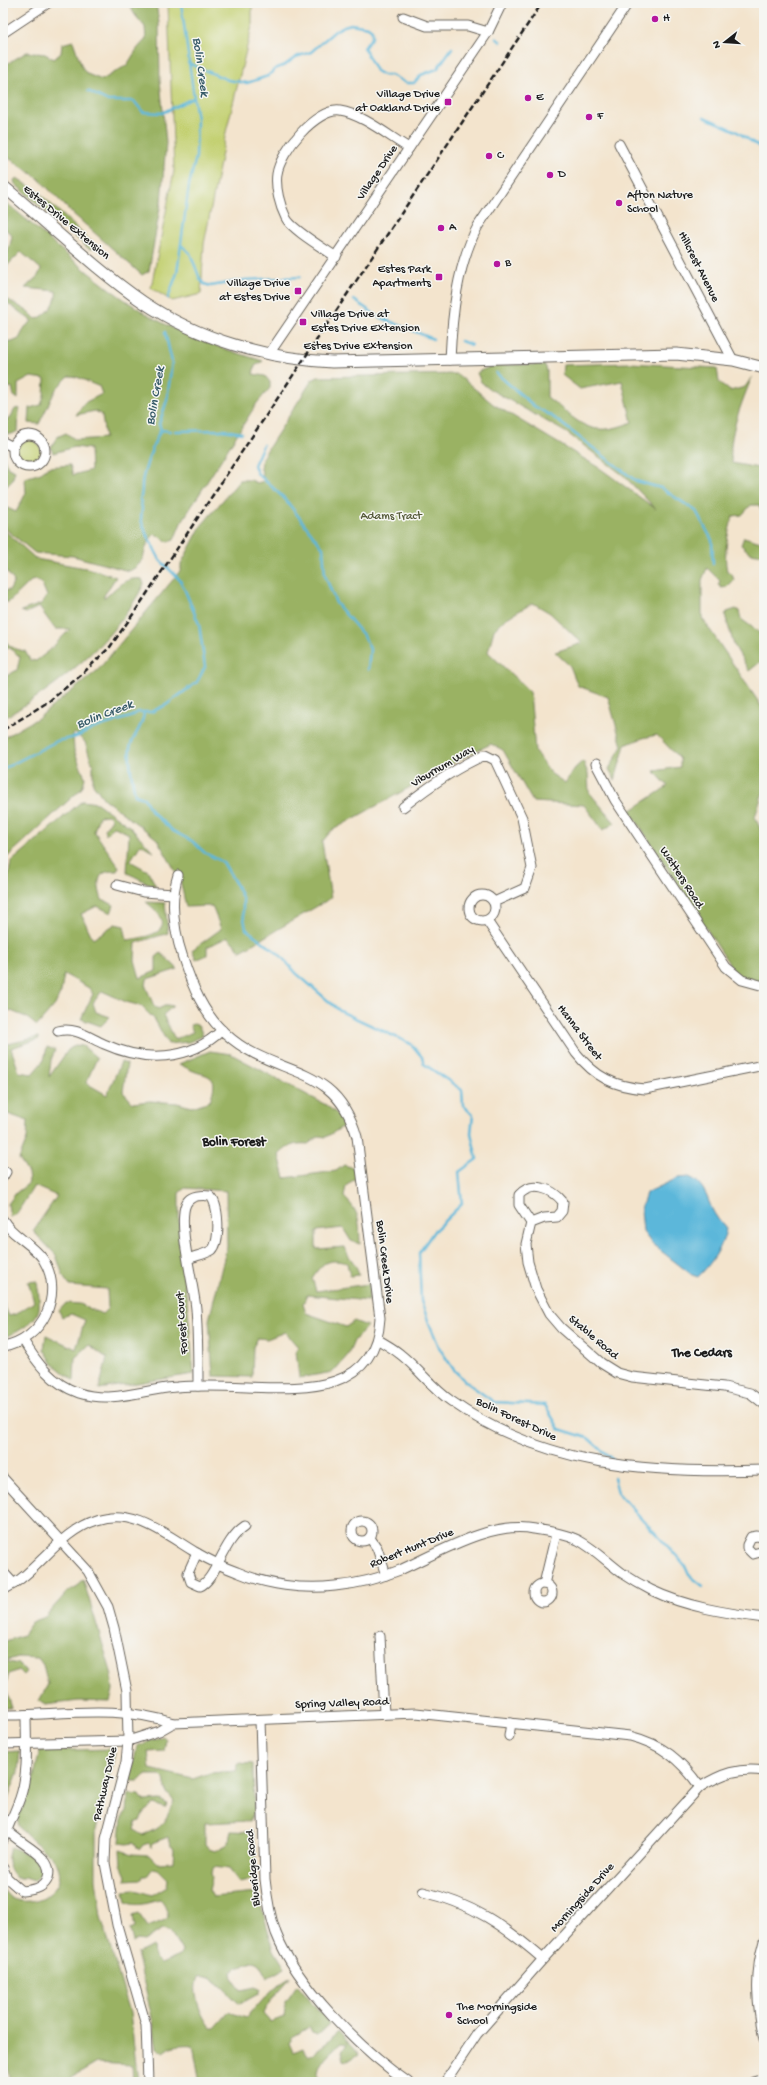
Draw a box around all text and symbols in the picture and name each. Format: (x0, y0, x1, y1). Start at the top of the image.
place label: H (663, 12, 670, 26)
marker: H (650, 14, 660, 24)
north arrow (705, 22, 745, 62)
water label: Bolin Creek (188, 37, 212, 99)
text: N (711, 39, 724, 50)
place label: Village Drive at Oakland Drive (355, 88, 441, 116)
place label: E (536, 91, 544, 105)
marker: E (523, 93, 533, 103)
marker: Village Drive at Oakland Drive (443, 97, 453, 107)
place label: F (596, 110, 604, 124)
marker: F (584, 112, 594, 122)
street label: Village Drive (354, 142, 402, 204)
place label: C (497, 149, 505, 163)
marker: C (484, 151, 494, 161)
place label: D (557, 168, 566, 182)
marker: D (545, 170, 555, 180)
street label: Estes Drive Extension (20, 183, 112, 264)
place label: Afton Nature School (627, 189, 694, 217)
marker: Afton Nature School (614, 198, 624, 208)
place label: A (449, 221, 457, 235)
marker: A (436, 223, 446, 233)
street label: Hillcrest Avenue (674, 229, 722, 305)
place label: B (504, 257, 512, 271)
marker: B (492, 259, 502, 269)
place label: Estes Park Apartments (372, 263, 433, 291)
marker: Estes Park Apartments (434, 272, 444, 282)
place label: Village Drive at Estes Drive (219, 277, 291, 305)
marker: Village Drive at Estes Drive (293, 286, 303, 296)
place label: Village Drive at Estes Drive Extension (310, 308, 420, 336)
marker: Village Drive at Estes Drive Extension (298, 317, 308, 327)
street label: Estes Drive Extension (304, 340, 413, 354)
water label: Bolin Creek (143, 364, 169, 426)
park label: Adams Tract (360, 510, 423, 524)
water label: Bolin Creek (75, 697, 136, 733)
street label: Viburnum Way (408, 743, 477, 792)
street label: Watters Road (656, 845, 707, 912)
street label: Hanna Street (553, 1002, 605, 1065)
district label: Bolin Forest (201, 1135, 267, 1150)
street label: Bolin Creek Drive (372, 1219, 396, 1305)
street label: Forest Court (174, 1290, 192, 1356)
street label: Stable Road (565, 1313, 622, 1364)
district label: The Cedars (671, 1346, 733, 1361)
street label: Bolin Forest Drive (473, 1395, 559, 1445)
street label: Robert Hunt Drive (368, 1526, 457, 1572)
street label: Spring Valley Road (295, 1695, 390, 1713)
street label: Pathway Drive (90, 1745, 121, 1823)
street label: Blueridge Road (244, 1828, 264, 1908)
street label: Morningside Drive (548, 1860, 618, 1936)
place label: The Morningside School (456, 2001, 538, 2029)
marker: The Morningside School (444, 2010, 454, 2020)

